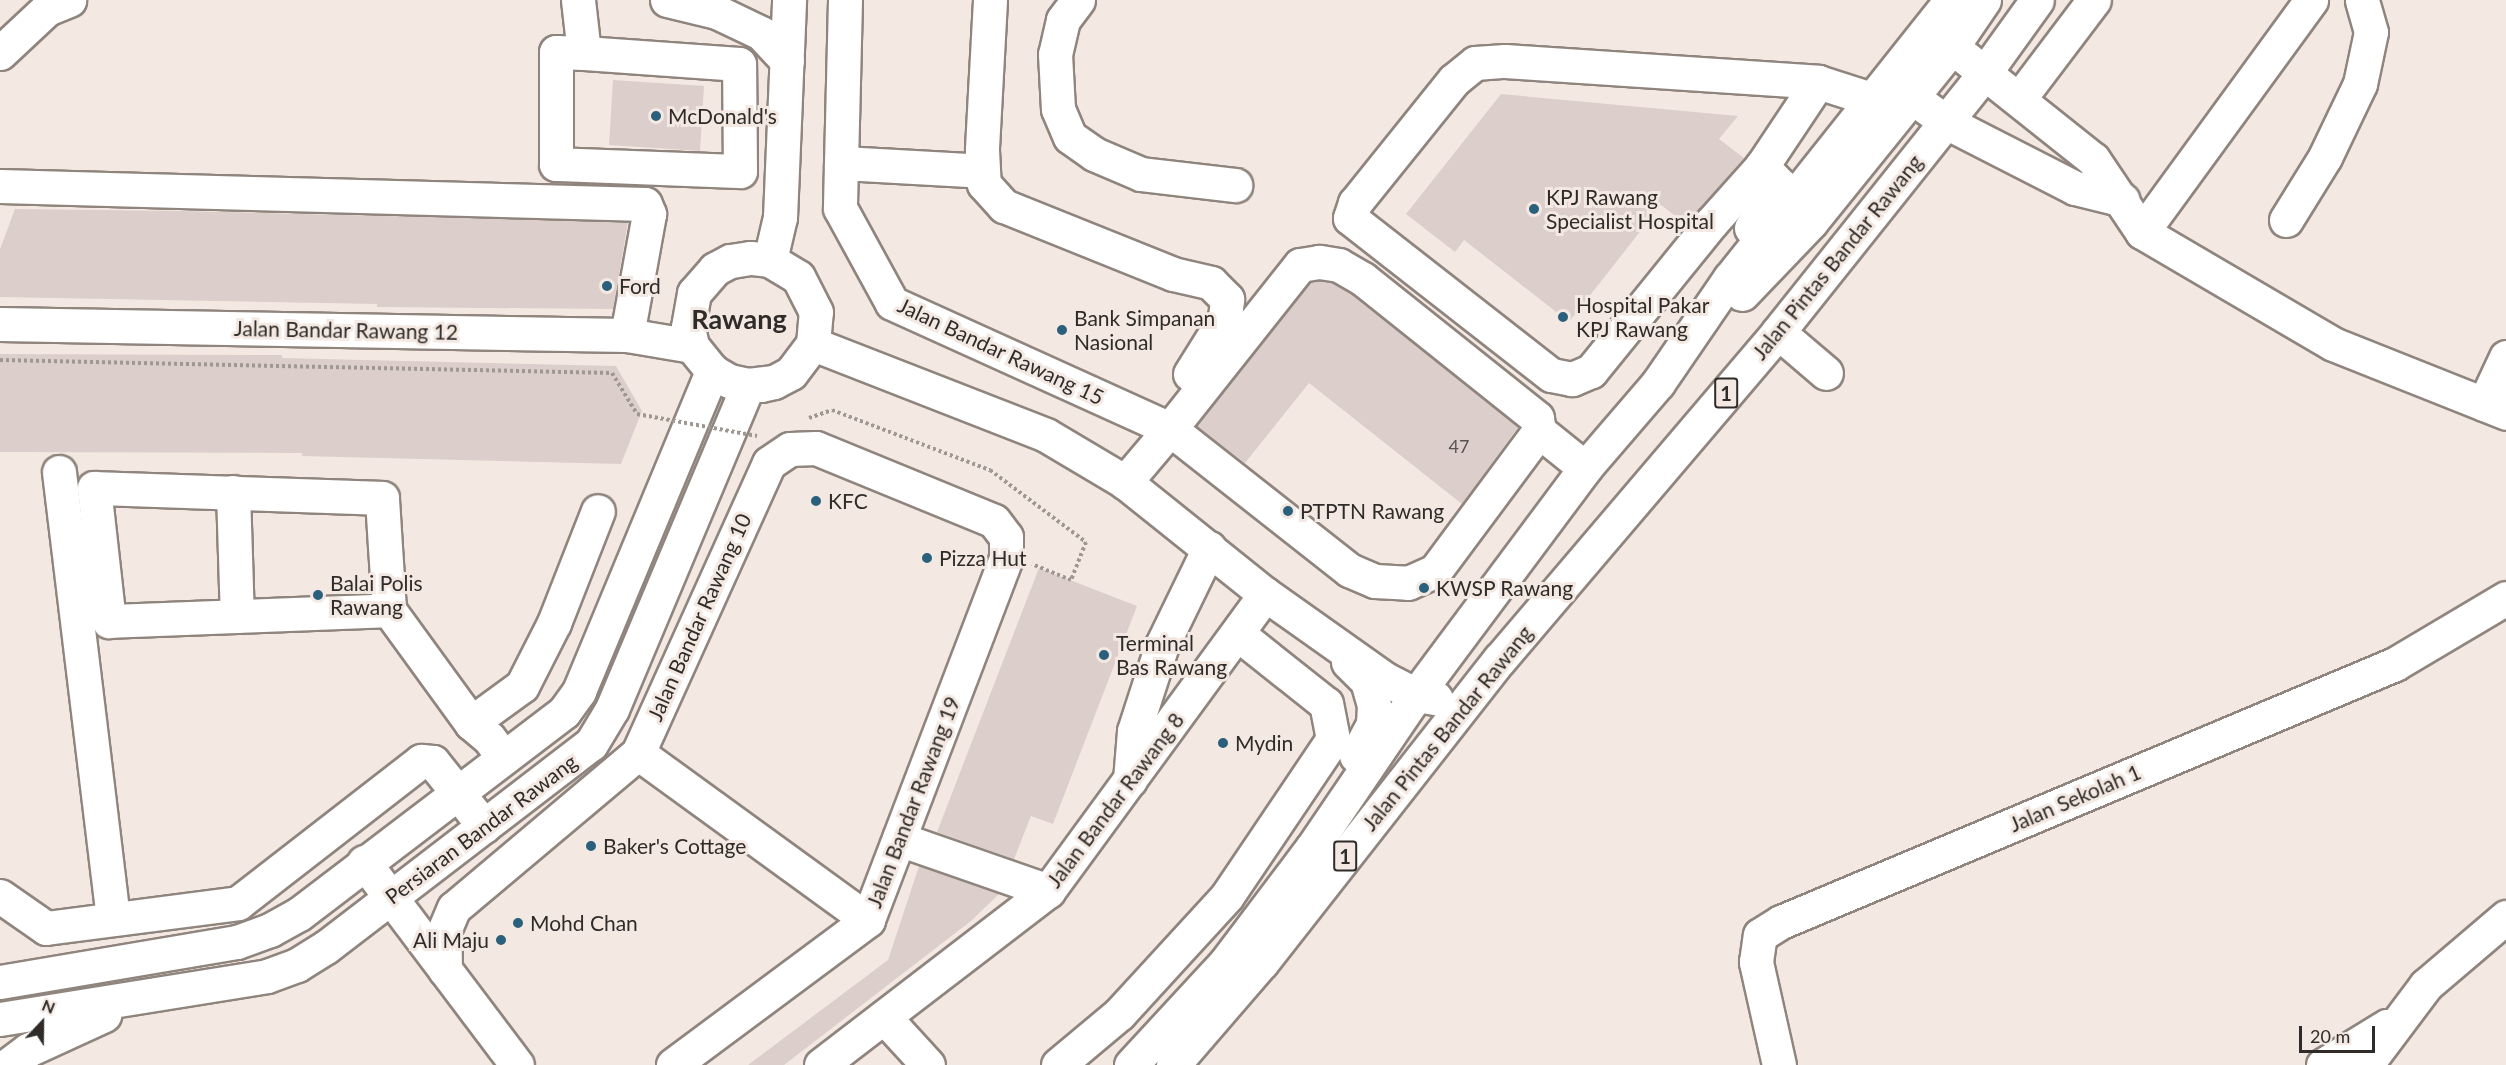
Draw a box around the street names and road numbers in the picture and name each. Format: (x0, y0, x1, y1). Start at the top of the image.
street label: Jalan Pintas Bandar Rawang (1746, 149, 1928, 365)
street label: Jalan Bandar Rawang 15 (894, 292, 1108, 410)
street label: Jalan Bandar Rawang 12 (233, 315, 459, 345)
road number: 1 (1714, 376, 1738, 410)
street label: Jalan Bandar Rawang 10 (642, 509, 756, 725)
street label: Jalan Pintas Bandar Rawang (1356, 620, 1538, 836)
street label: Jalan Bandar Rawang 19 (861, 693, 965, 911)
street label: Jalan Bandar Rawang 8 (1041, 708, 1189, 892)
street label: Persiaran Bandar Rawang (380, 749, 582, 909)
street label: Jalan Sekolah 1 (2005, 759, 2145, 837)
road number: 1 (1333, 839, 1357, 873)

